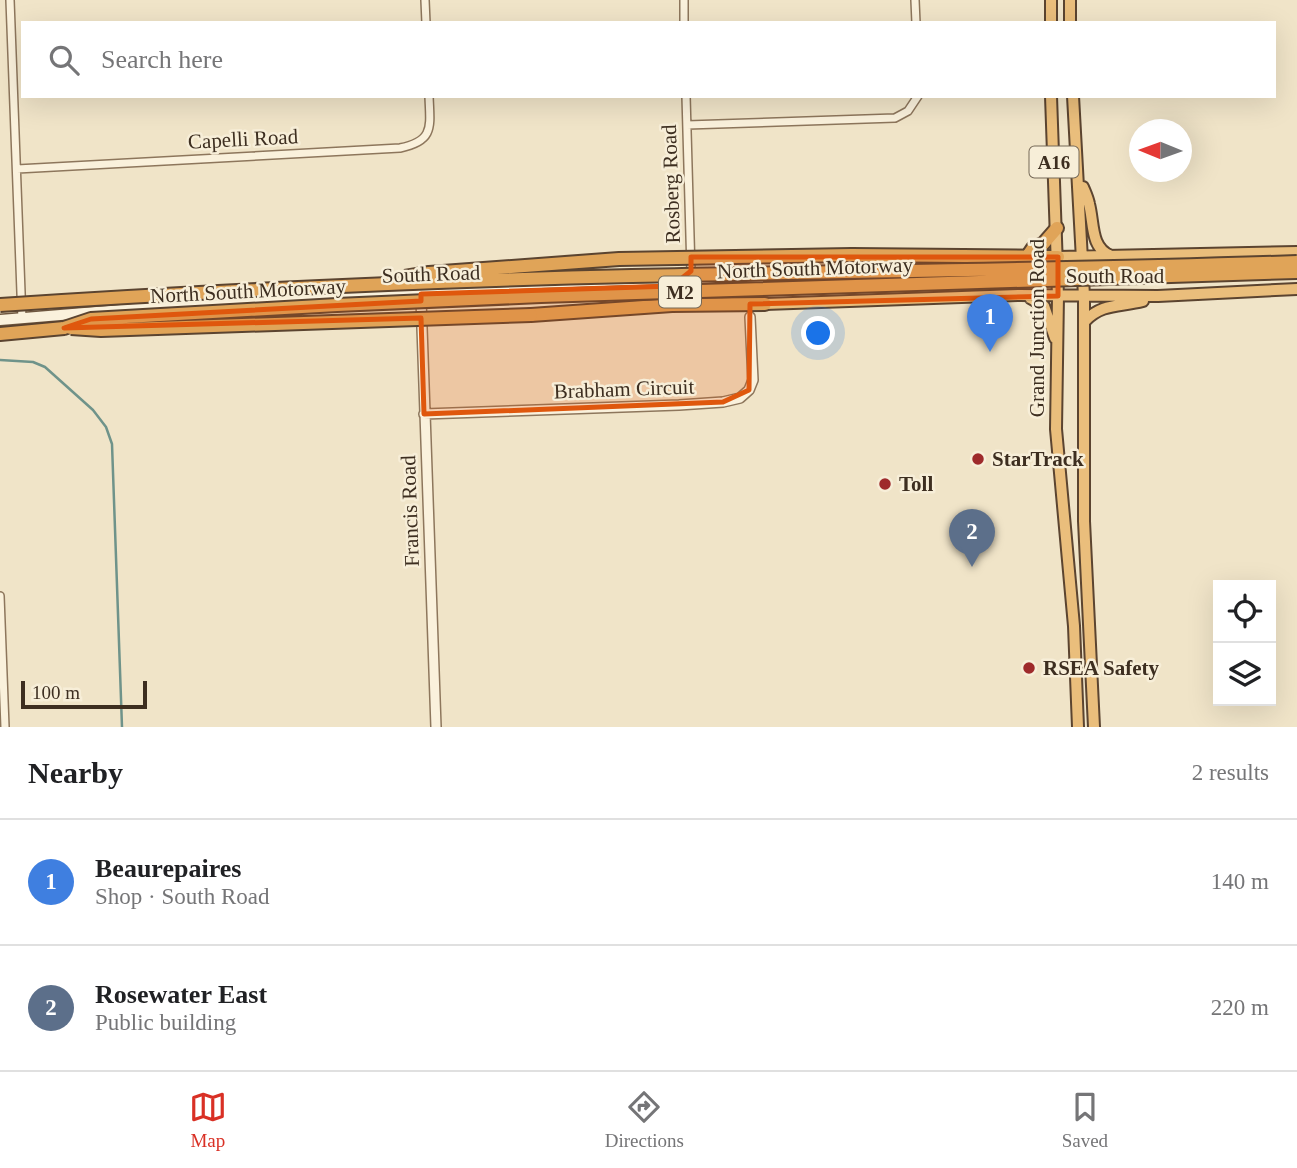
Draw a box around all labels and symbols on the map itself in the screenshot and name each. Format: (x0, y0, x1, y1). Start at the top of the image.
north arrow (1129, 119, 1192, 182)
street label: Capelli Road (187, 124, 299, 154)
street label: Rosberg Road (657, 124, 685, 244)
road number: A16 (1030, 146, 1078, 178)
street label: Grand Junction Road (1025, 238, 1049, 417)
street label: North South Motorway (717, 253, 914, 283)
street label: South Road (381, 260, 481, 288)
street label: South Road (1066, 264, 1165, 288)
street label: North South Motorway (150, 274, 347, 308)
road number: M2 (659, 276, 701, 308)
pin: 1 (967, 294, 1013, 352)
your location (801, 316, 835, 350)
street label: Brabham Circuit (553, 375, 695, 403)
place label: StarTrack (992, 447, 1084, 471)
marker: StarTrack (970, 451, 986, 467)
street label: Francis Road (396, 454, 424, 567)
place label: Toll (899, 472, 933, 496)
marker: Toll (877, 476, 893, 492)
pin: 2 (949, 509, 995, 567)
place label: RSEA Safety (1043, 656, 1160, 680)
marker: RSEA Safety (1021, 660, 1037, 676)
scale bar (21, 678, 147, 710)

